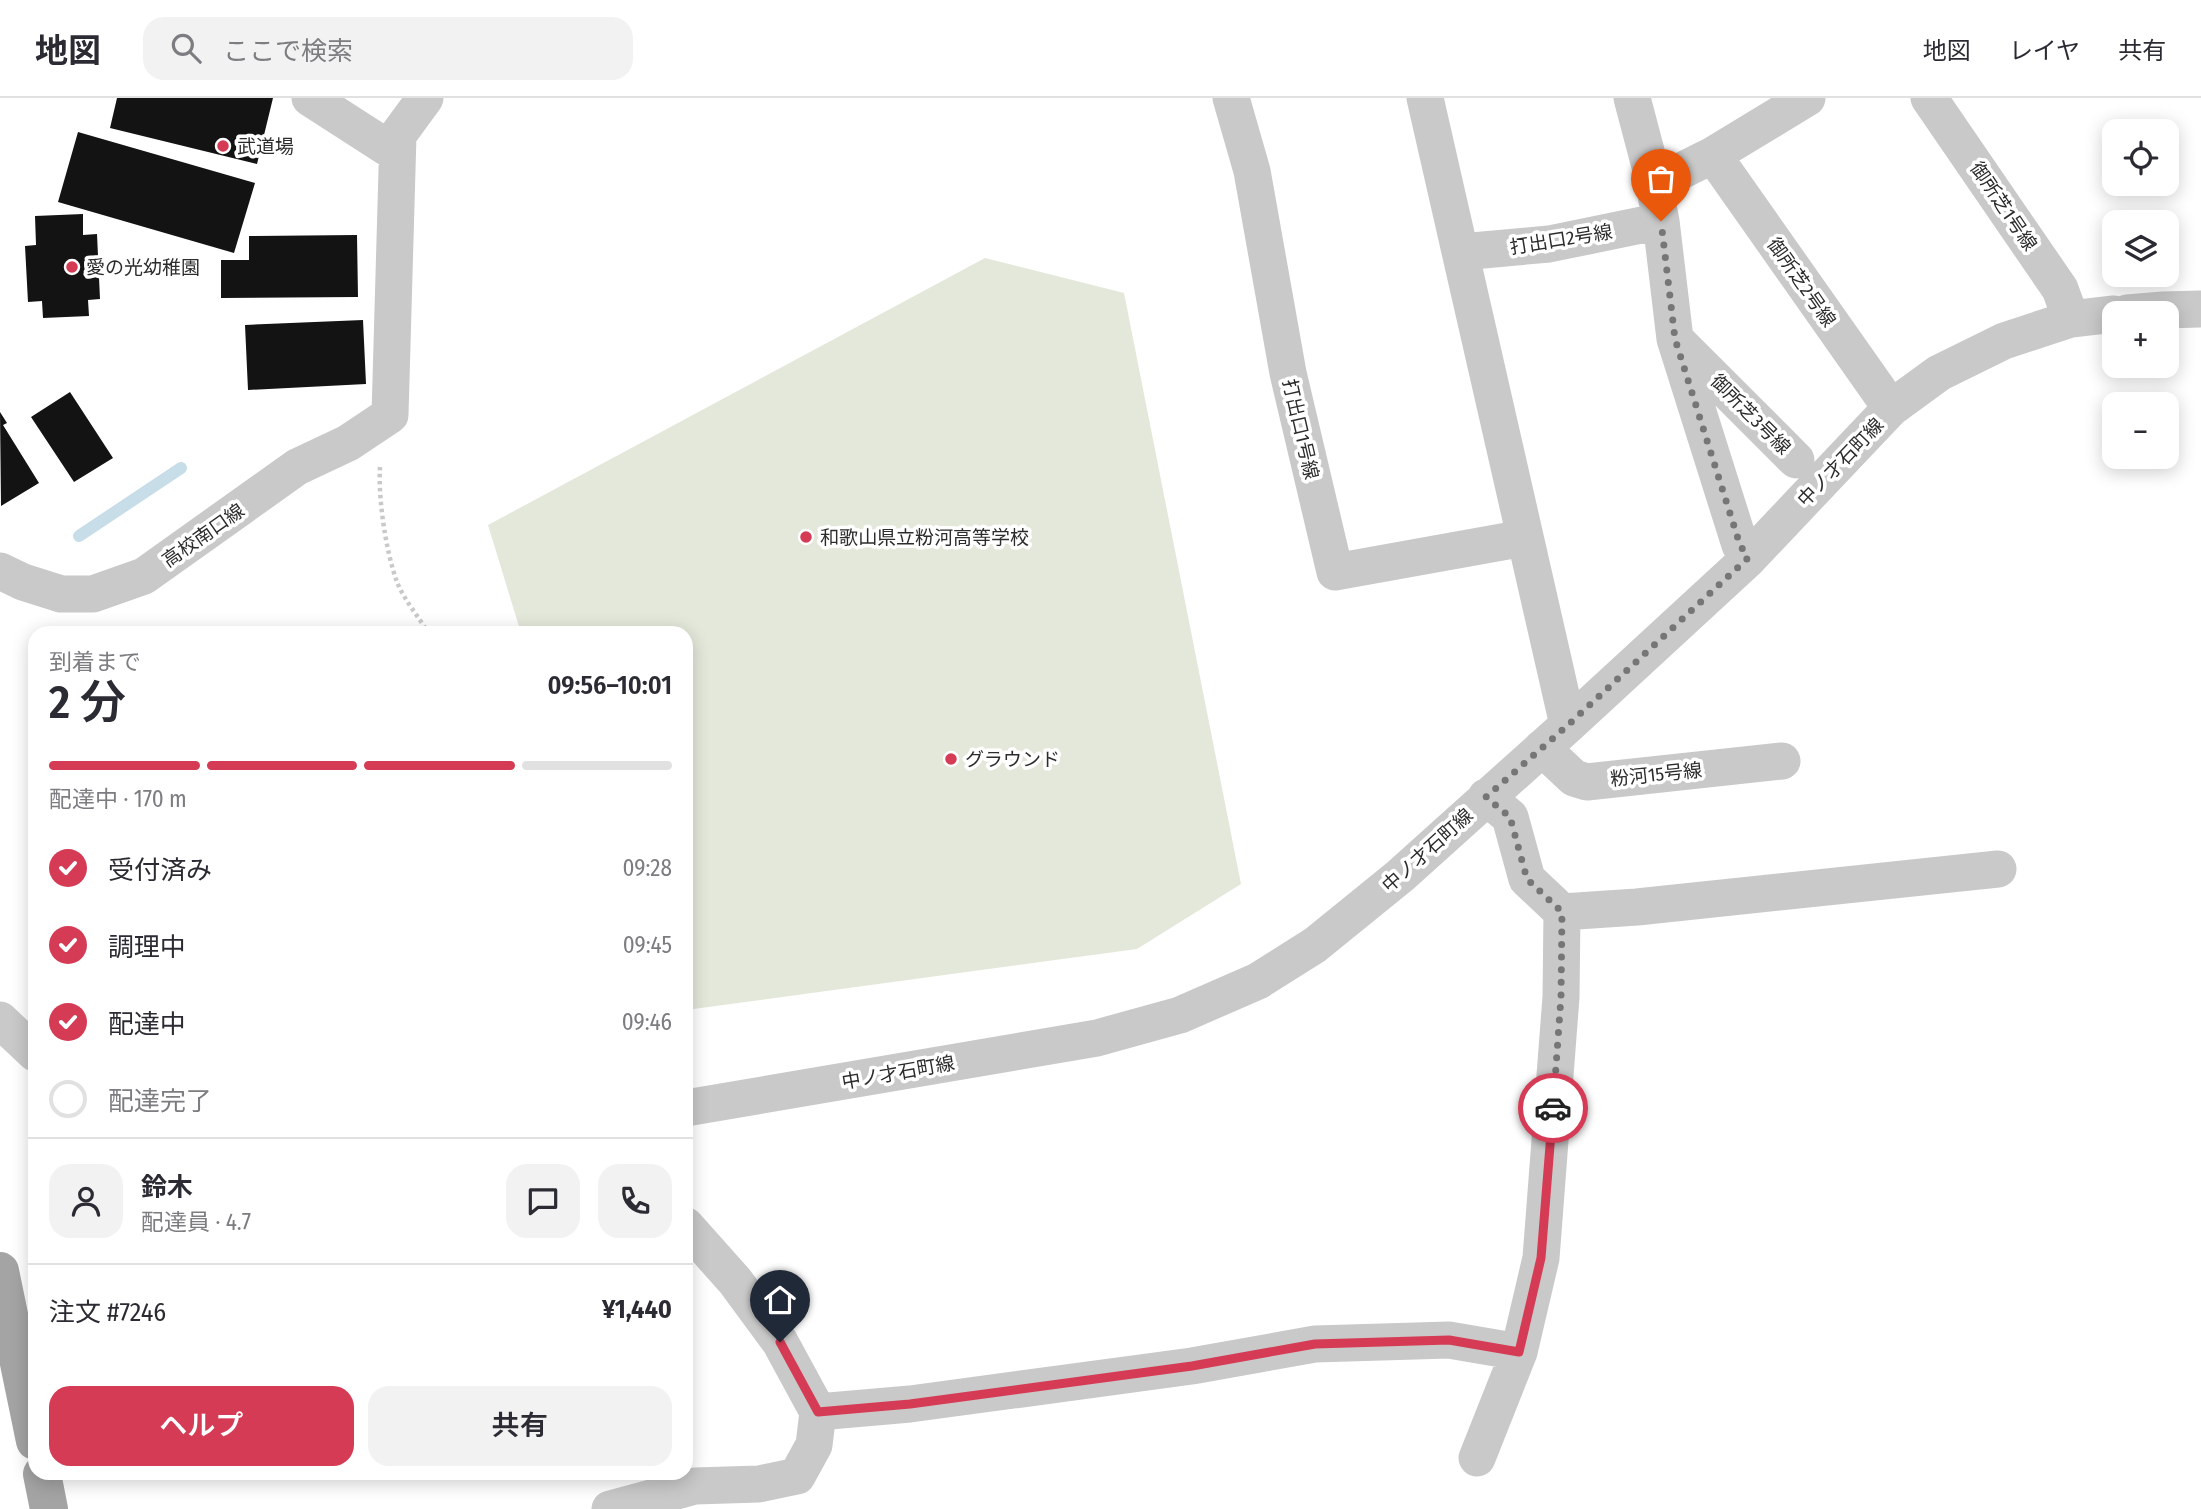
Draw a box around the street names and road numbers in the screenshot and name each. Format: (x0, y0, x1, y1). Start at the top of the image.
street label: 御所芝1号線 (1965, 157, 2042, 255)
street label: 打出口2号線 (1508, 220, 1614, 259)
street label: 御所芝2号線 (1763, 233, 1841, 331)
street label: 御所芝3号線 (1706, 370, 1795, 459)
street label: 打出口1号線 (1278, 377, 1323, 482)
street label: 中ノ才石町線 (1792, 413, 1888, 511)
street label: 高校南口線 (158, 499, 249, 572)
street label: 粉河15号線 (1609, 758, 1703, 791)
street label: 中ノ才石町線 (1377, 804, 1477, 897)
street label: 中ノ才石町線 (840, 1051, 956, 1094)

